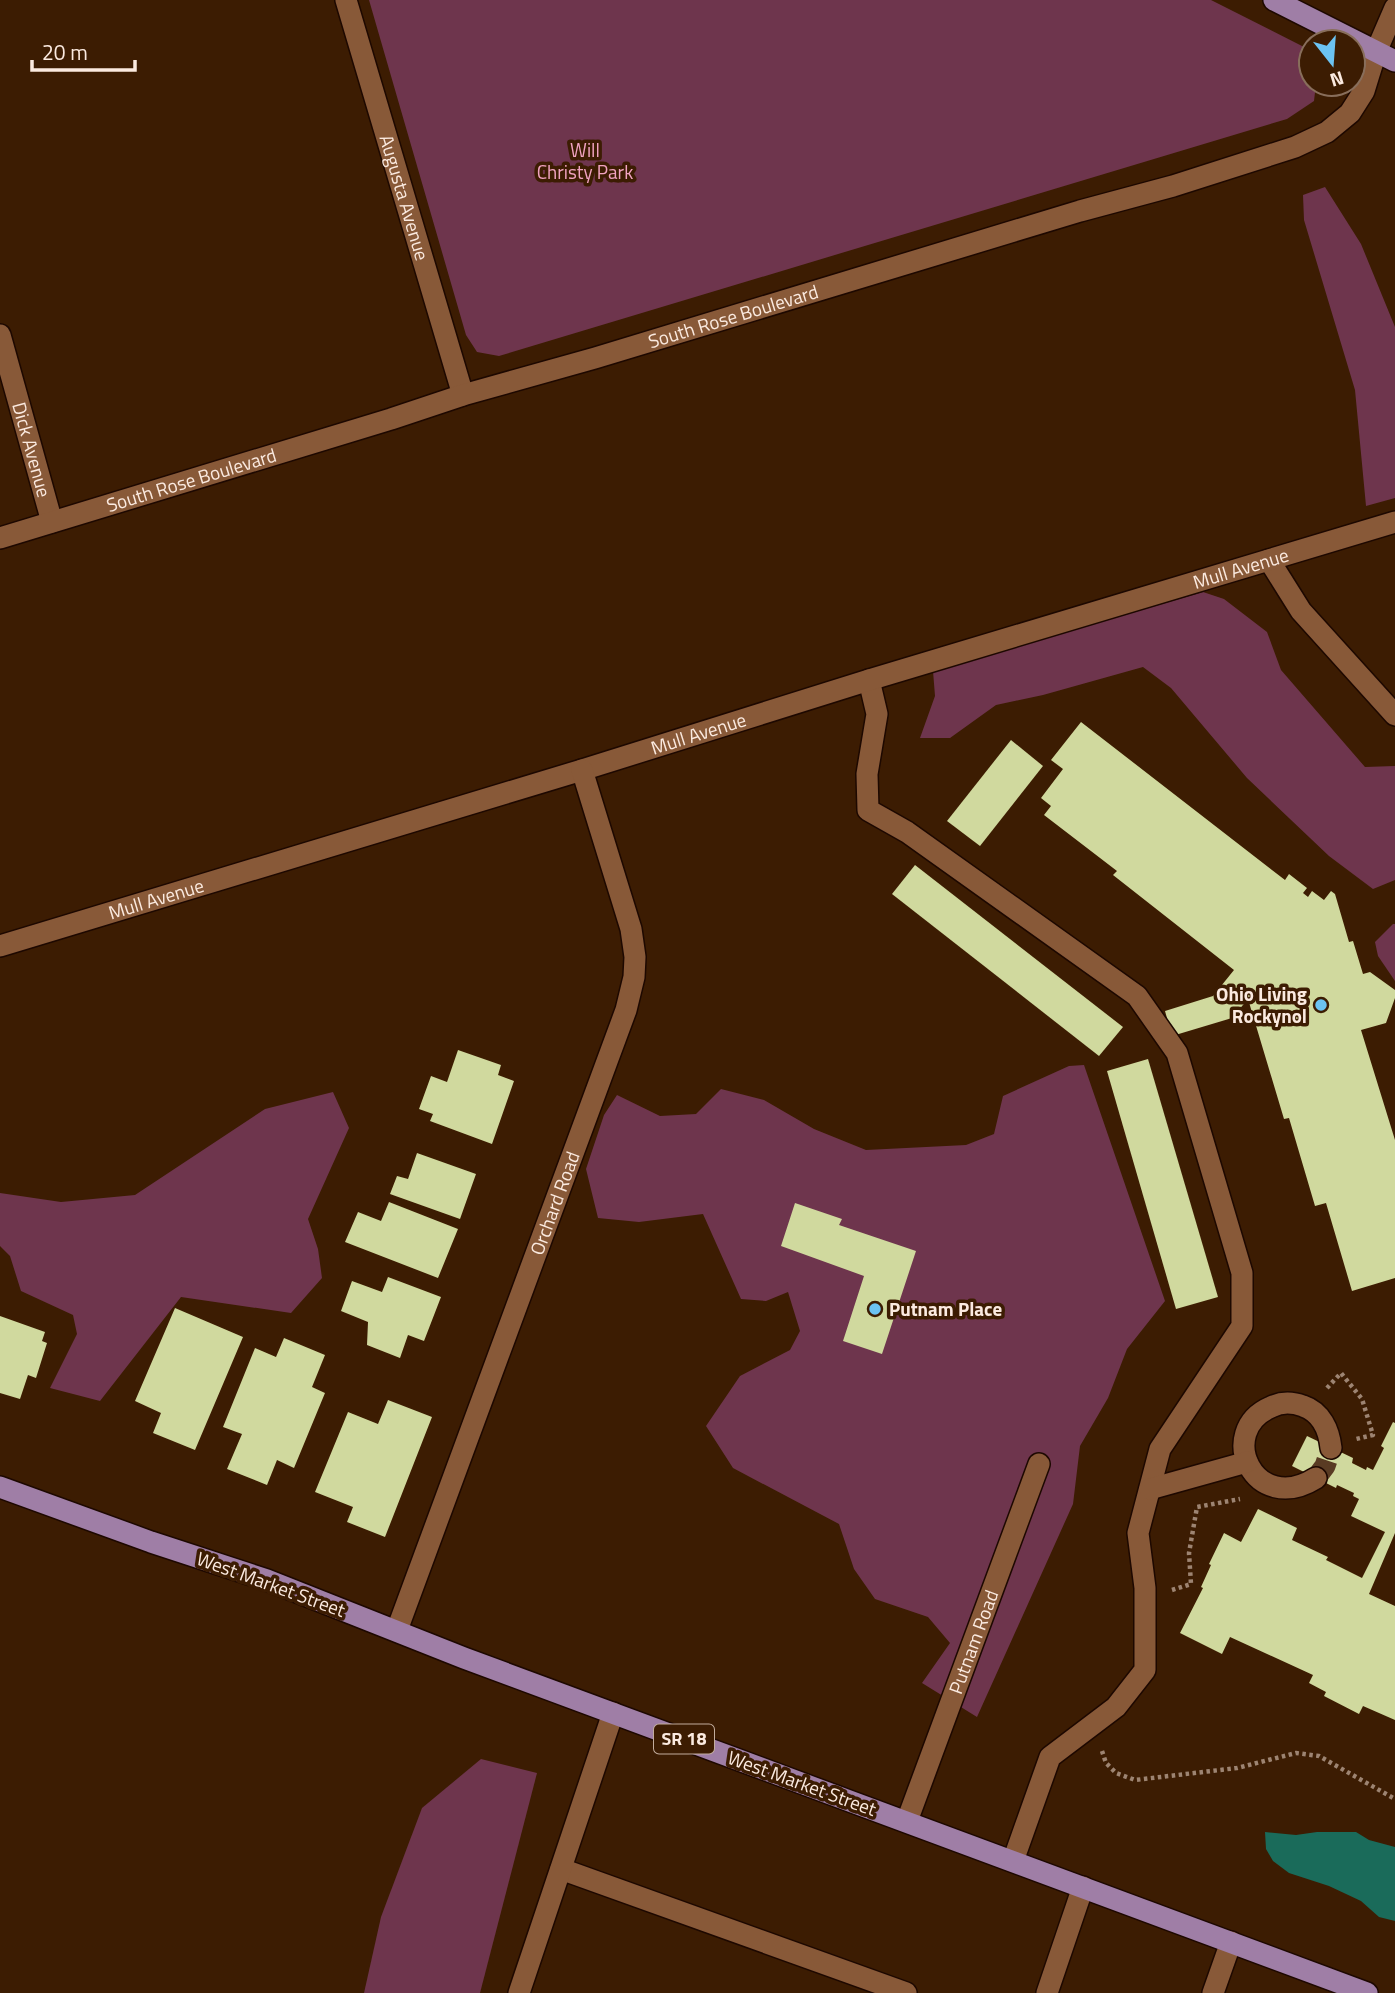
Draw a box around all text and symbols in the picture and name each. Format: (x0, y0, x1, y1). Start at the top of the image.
scale bar (32, 28, 135, 72)
north arrow (1297, 28, 1367, 98)
text: 20 m (42, 36, 88, 68)
text: N (1327, 64, 1348, 96)
street label: Augusta Avenue (373, 131, 437, 264)
park label: Will Christy Park (537, 135, 633, 186)
street label: South Rose Boulevard (644, 276, 822, 355)
street label: Dick Avenue (5, 399, 59, 500)
street label: South Rose Boulevard (103, 440, 280, 519)
street label: Mull Avenue (1189, 540, 1292, 596)
street label: Mull Avenue (647, 704, 750, 762)
street label: Mull Avenue (105, 870, 207, 926)
place label: Ohio Living Rockynol (1216, 979, 1307, 1030)
marker: Ohio Living Rockynol (1313, 997, 1329, 1013)
street label: Orchard Road (522, 1147, 587, 1259)
place label: Putnam Place (889, 1294, 1002, 1323)
marker: Putnam Place (867, 1301, 883, 1317)
street label: West Market Street (193, 1543, 350, 1624)
street label: Putnam Road (940, 1586, 1005, 1698)
road number: SR 18 (654, 1724, 714, 1754)
street label: West Market Street (724, 1742, 881, 1823)

